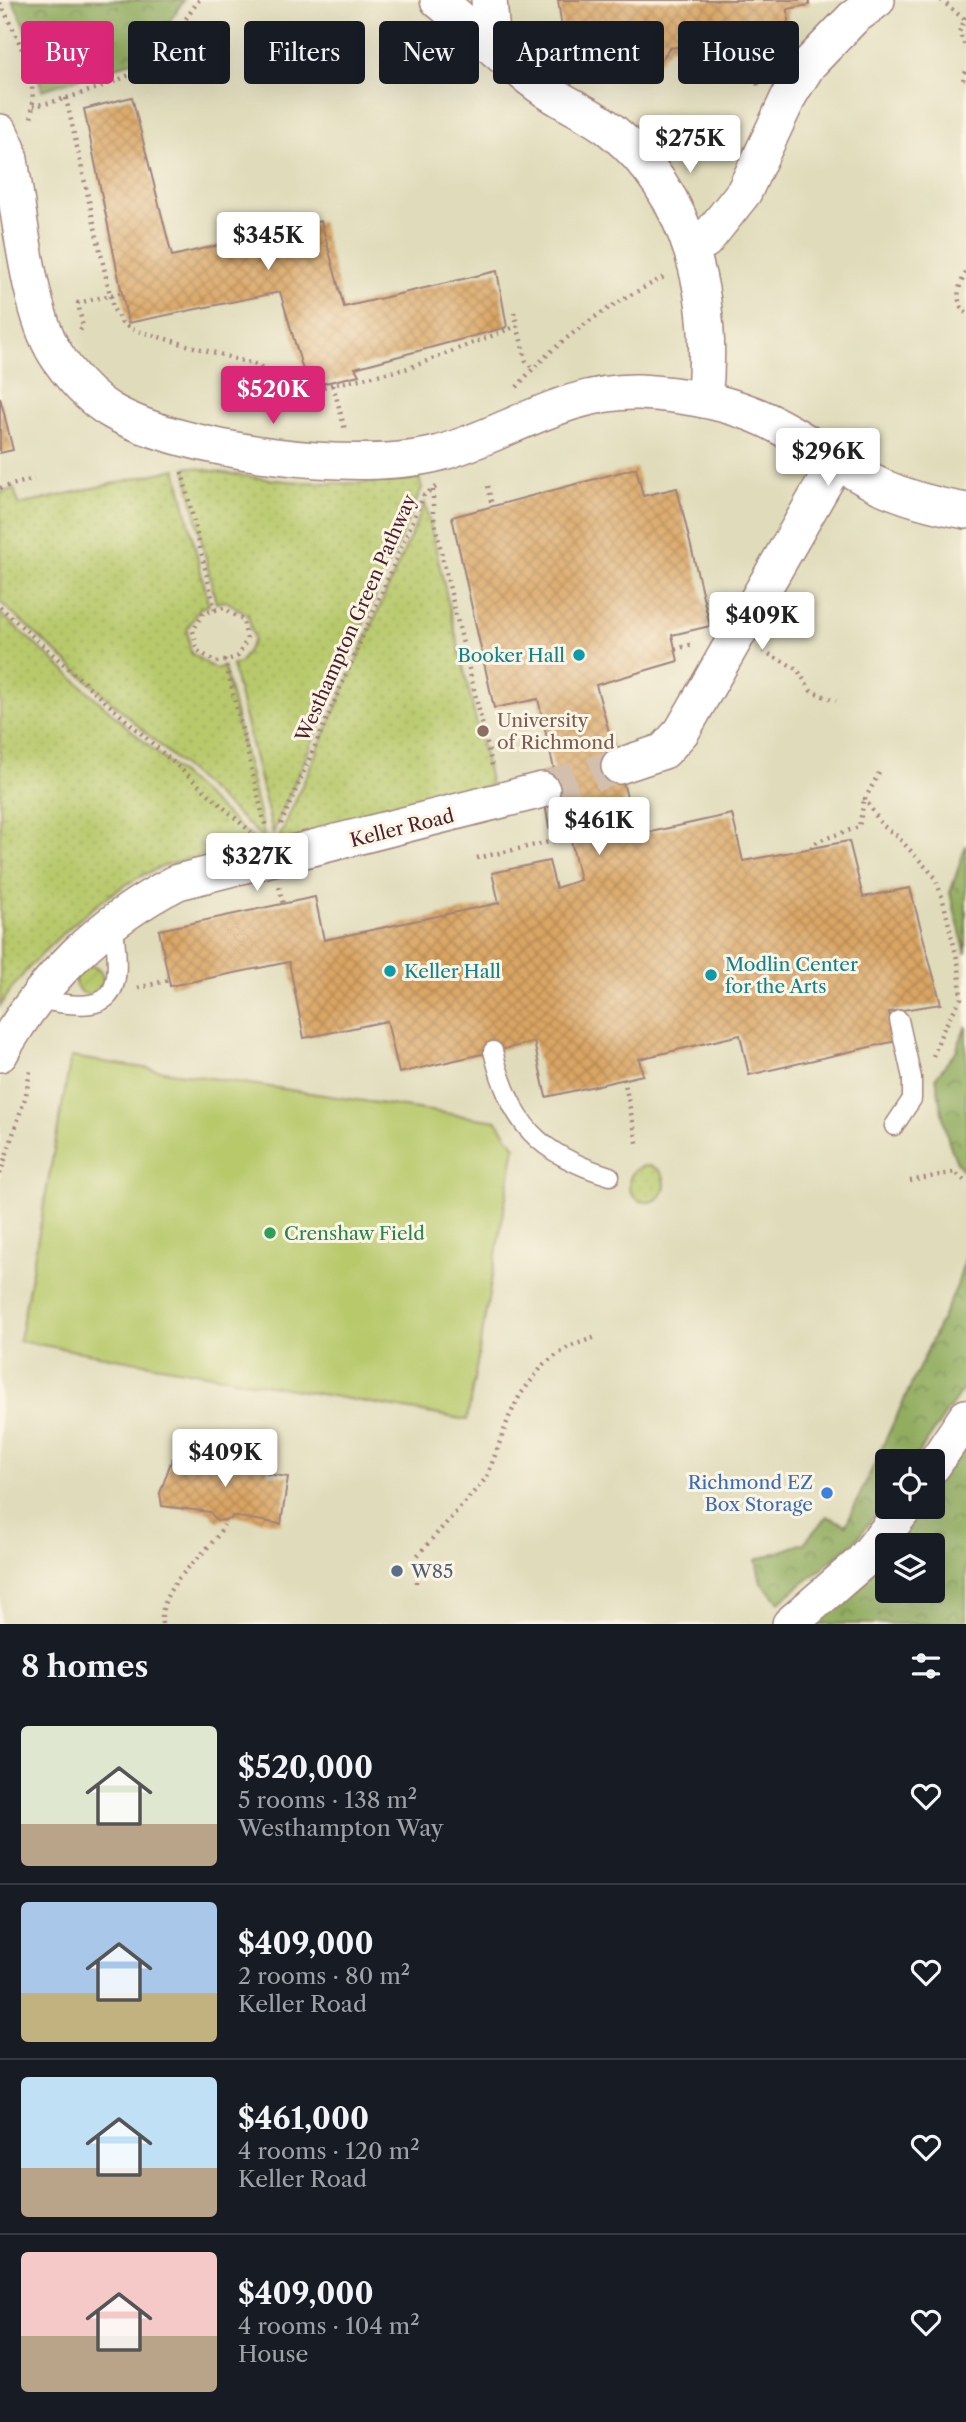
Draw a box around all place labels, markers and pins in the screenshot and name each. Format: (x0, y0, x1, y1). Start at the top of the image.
pin: $275K (641, 116, 739, 175)
pin: $345K (219, 212, 317, 272)
pin: $520K (224, 366, 322, 426)
pin: $296K (779, 428, 877, 488)
pin: $409K (713, 592, 811, 652)
place label: Booker Hall (457, 644, 565, 667)
marker: Booker Hall (571, 647, 587, 663)
place label: University of Richmond (497, 709, 615, 754)
marker: University of Richmond (475, 723, 491, 739)
pin: $461K (550, 798, 648, 857)
pin: $327K (208, 834, 306, 893)
place label: Modlin Center for the Arts (725, 953, 858, 998)
place label: Keller Hall (404, 960, 501, 983)
marker: Keller Hall (382, 963, 398, 979)
marker: Modlin Center for the Arts (703, 967, 719, 983)
place label: Crenshaw Field (284, 1222, 425, 1245)
marker: Crenshaw Field (262, 1225, 278, 1241)
pin: $409K (176, 1430, 274, 1489)
place label: Richmond EZ Box Storage (688, 1471, 813, 1516)
marker: Richmond EZ Box Storage (819, 1485, 835, 1501)
place label: W85 (410, 1560, 453, 1583)
marker: W85 (389, 1563, 405, 1579)

